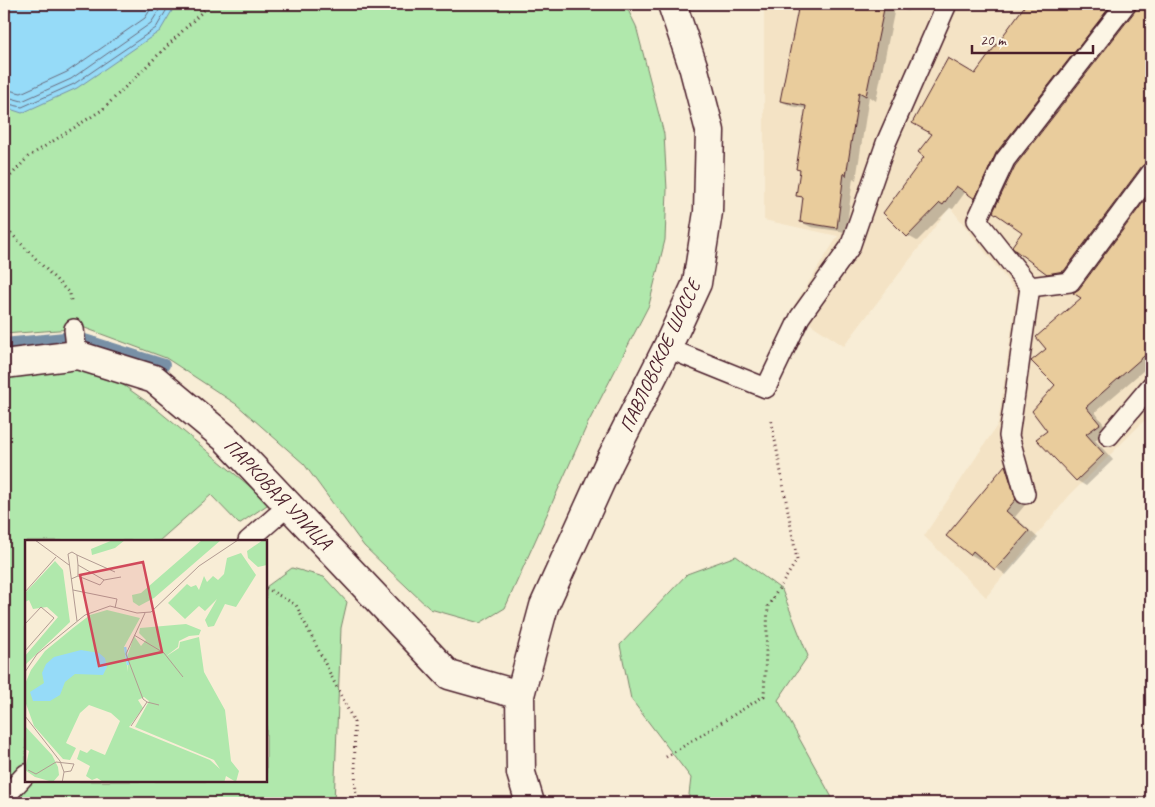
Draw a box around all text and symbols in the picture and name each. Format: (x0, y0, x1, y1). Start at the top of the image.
scale bar (972, 22, 1094, 54)
text: 20 m (980, 31, 1007, 50)
street label: ПАВЛОВСКОЕ ШОССЕ (614, 273, 708, 436)
street label: ПАРКОВАЯ УЛИЦА (219, 433, 338, 555)
inset map (25, 540, 268, 782)

